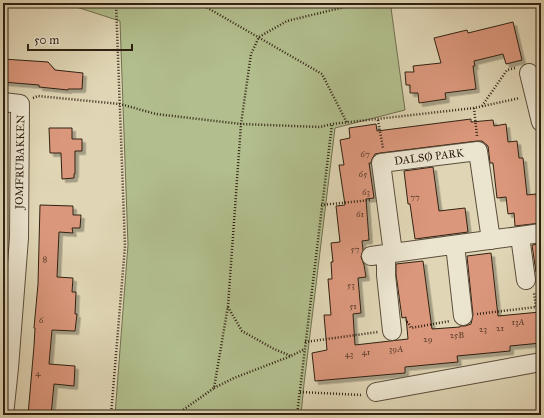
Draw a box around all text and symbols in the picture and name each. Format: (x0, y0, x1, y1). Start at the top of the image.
scale bar (28, 26, 132, 52)
text: 50 m (34, 33, 59, 47)
street label: JOMFRUBAKKEN (13, 115, 28, 210)
street label: DALSØ PARK (393, 146, 466, 168)
house number: 67 (360, 148, 370, 159)
house number: 65 (359, 168, 368, 179)
house number: 63 (362, 186, 371, 197)
house number: 77 (410, 191, 420, 202)
house number: 61 (356, 208, 364, 219)
house number: 57 (351, 243, 360, 254)
house number: 8 (43, 253, 48, 264)
house number: 53 (347, 279, 355, 290)
house number: 51 (349, 300, 357, 311)
house number: 6 (39, 314, 44, 325)
house number: 13A (511, 316, 525, 327)
house number: 21 (496, 322, 504, 333)
house number: 23 (479, 323, 487, 334)
house number: 25B (450, 329, 464, 340)
house number: 29 (423, 333, 433, 344)
house number: 39A (389, 343, 403, 354)
house number: 41 (362, 346, 371, 357)
house number: 43 (345, 348, 354, 359)
house number: 4 (35, 367, 41, 378)

